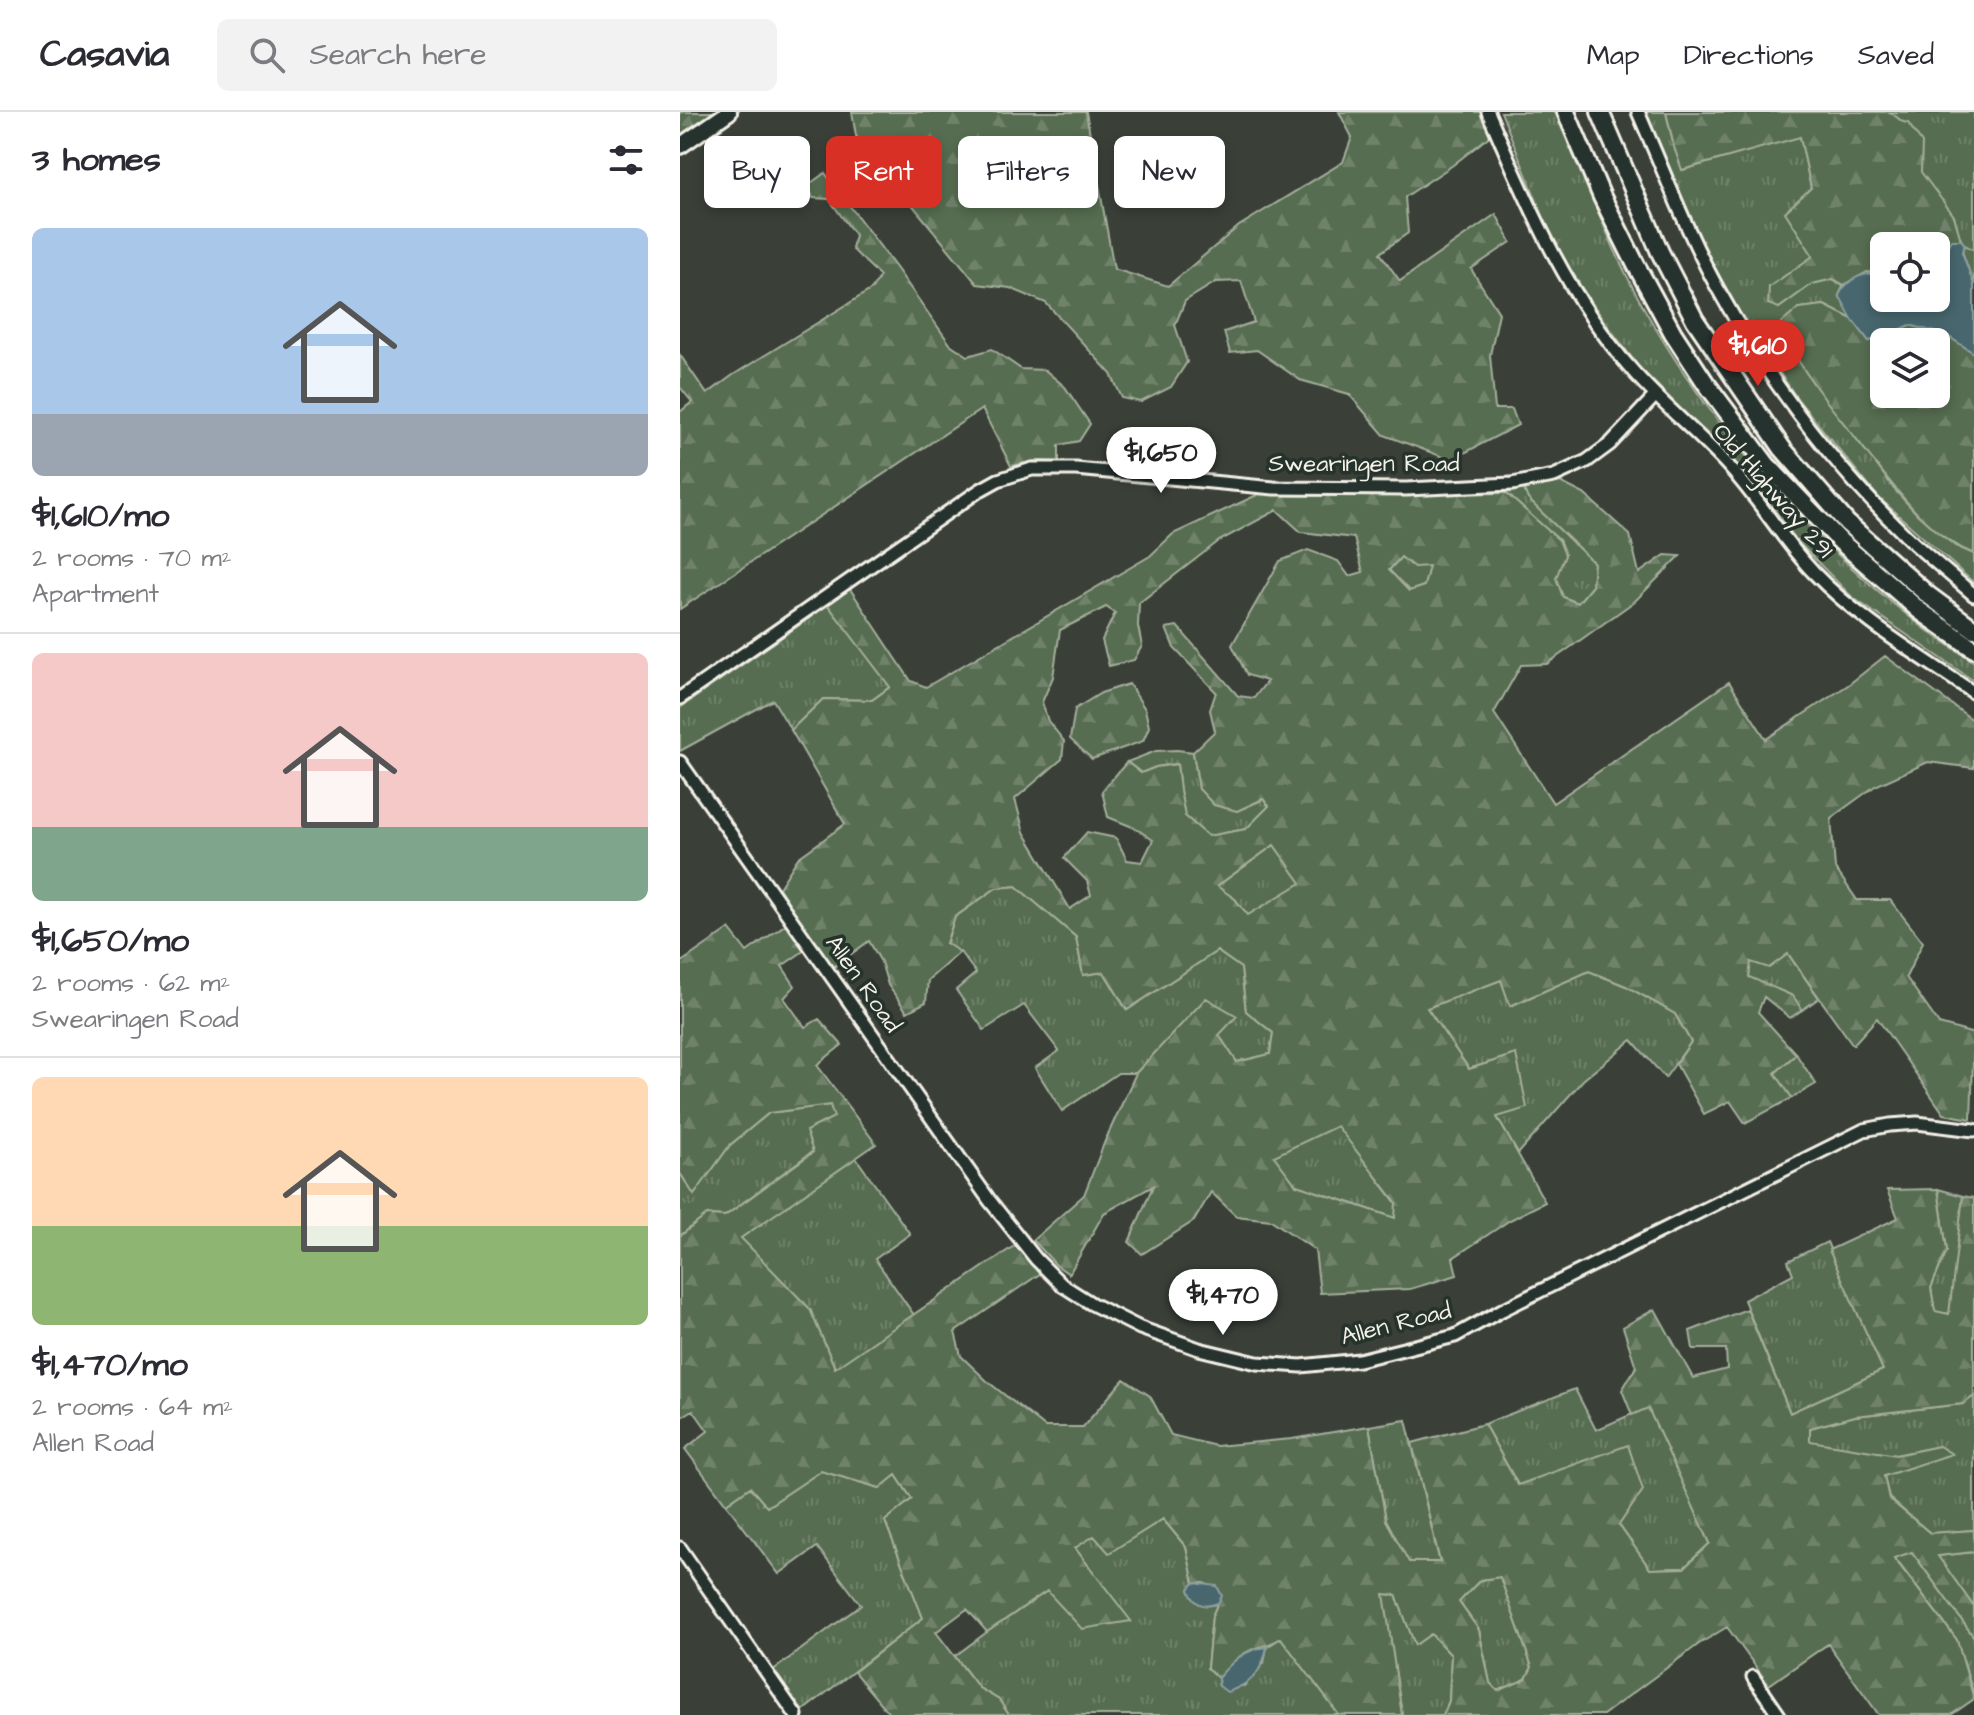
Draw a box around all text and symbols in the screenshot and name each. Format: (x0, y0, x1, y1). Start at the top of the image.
search box (217, 19, 777, 91)
text: Casavia (40, 29, 169, 81)
icon: search (245, 33, 289, 77)
text: Search here (309, 34, 486, 76)
text: Map (1587, 36, 1640, 75)
text: Directions (1684, 36, 1814, 75)
text: Saved (1858, 36, 1934, 75)
text: 3 homes (32, 136, 161, 184)
chip: Buy (704, 136, 810, 208)
chip: Rent (826, 136, 942, 208)
chip: Filters (958, 136, 1098, 208)
chip: New (1114, 136, 1225, 208)
icon: filters (604, 138, 648, 182)
map controls (1870, 232, 1950, 408)
button: locate (1870, 232, 1950, 312)
icon: home (268, 280, 412, 424)
pin: $1,610 (1693, 320, 1823, 388)
text: $1,610 (1729, 328, 1787, 364)
button: layers (1870, 328, 1950, 408)
street label: Old Highway 291 (1704, 416, 1841, 567)
pin: $1,650 (1096, 427, 1226, 495)
text: $1,650 (1124, 435, 1198, 471)
street label: Swearingen Road (1269, 447, 1460, 482)
text: $1,610/mo (32, 492, 170, 540)
text: 2 rooms · 70 m² (32, 540, 231, 576)
text: Apartment (32, 576, 159, 612)
icon: home (268, 705, 412, 849)
text: $1,650/mo (32, 917, 189, 965)
street label: Allen Road (817, 928, 909, 1040)
text: 2 rooms · 62 m² (32, 965, 230, 1001)
text: Swearingen Road (32, 1001, 239, 1037)
icon: home (268, 1129, 412, 1273)
pin: $1,470 (1158, 1269, 1288, 1337)
text: $1,470 (1187, 1277, 1259, 1313)
street label: Allen Road (1337, 1294, 1455, 1354)
text: $1,470/mo (32, 1341, 188, 1389)
text: 2 rooms · 64 m² (32, 1389, 233, 1425)
text: Allen Road (32, 1425, 154, 1461)

